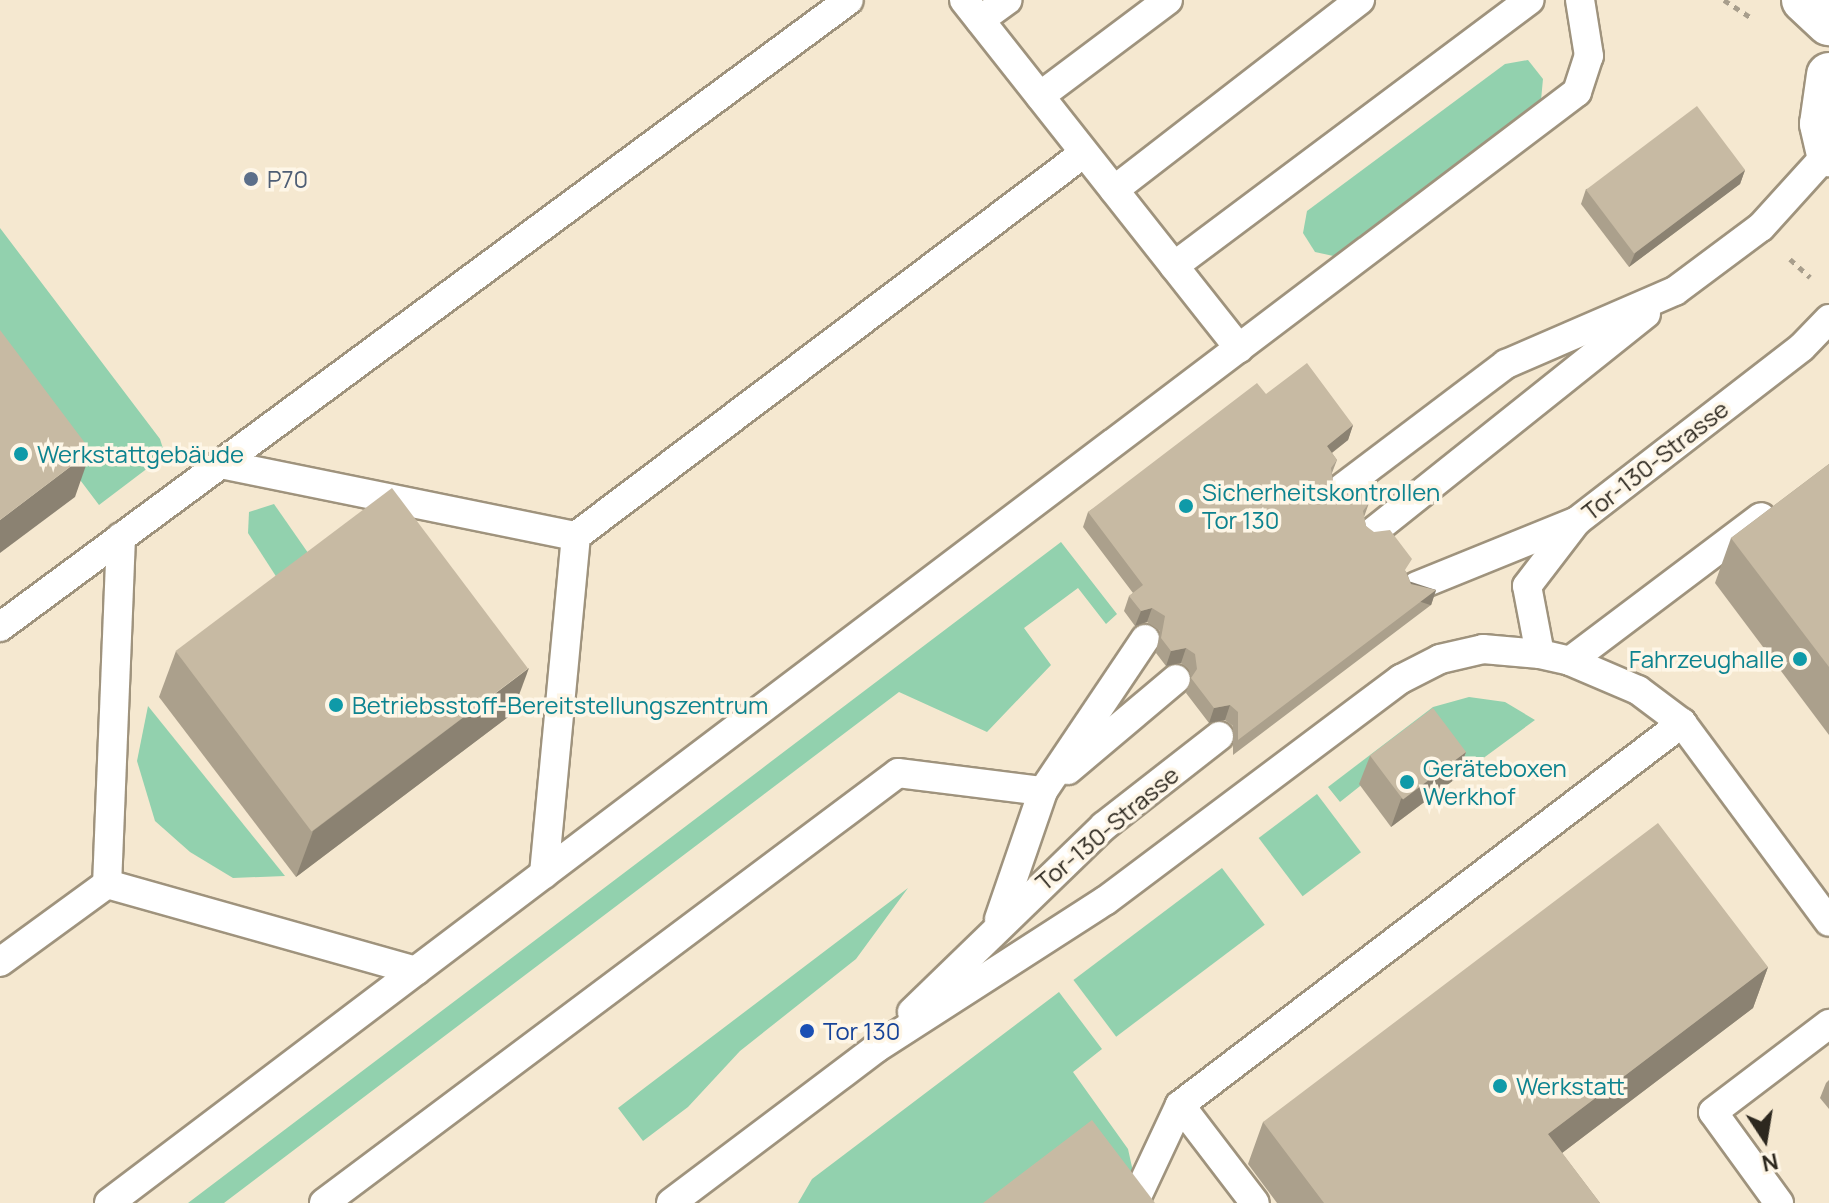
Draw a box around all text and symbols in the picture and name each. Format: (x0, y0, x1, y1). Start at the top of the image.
place label: P70 (267, 165, 308, 193)
marker: P70 (242, 170, 260, 188)
street label: Tor-130-Strasse (1576, 394, 1734, 526)
place label: Werkstattgebäude (37, 440, 244, 468)
marker: Werkstattgebäude (12, 445, 30, 463)
place label: Sicherheitskontrollen Tor 130 (1202, 478, 1440, 534)
marker: Sicherheitskontrollen Tor 130 (1177, 497, 1195, 515)
place label: Fahrzeughalle (1629, 645, 1784, 673)
marker: Fahrzeughalle (1791, 650, 1809, 668)
place label: Betriebsstoff-Bereitstellungszentrum (352, 691, 768, 719)
marker: Betriebsstoff-Bereitstellungszentrum (327, 696, 345, 714)
place label: Geräteboxen Werkhof (1423, 754, 1567, 810)
street label: Tor-130-Strasse (1030, 760, 1184, 896)
marker: Geräteboxen Werkhof (1398, 773, 1416, 791)
place label: Tor 130 (823, 1017, 900, 1045)
marker: Tor 130 (798, 1022, 816, 1040)
place label: Werkstatt (1516, 1072, 1625, 1100)
marker: Werkstatt (1491, 1077, 1509, 1095)
north arrow (1725, 1099, 1805, 1179)
text: N (1759, 1146, 1781, 1179)

